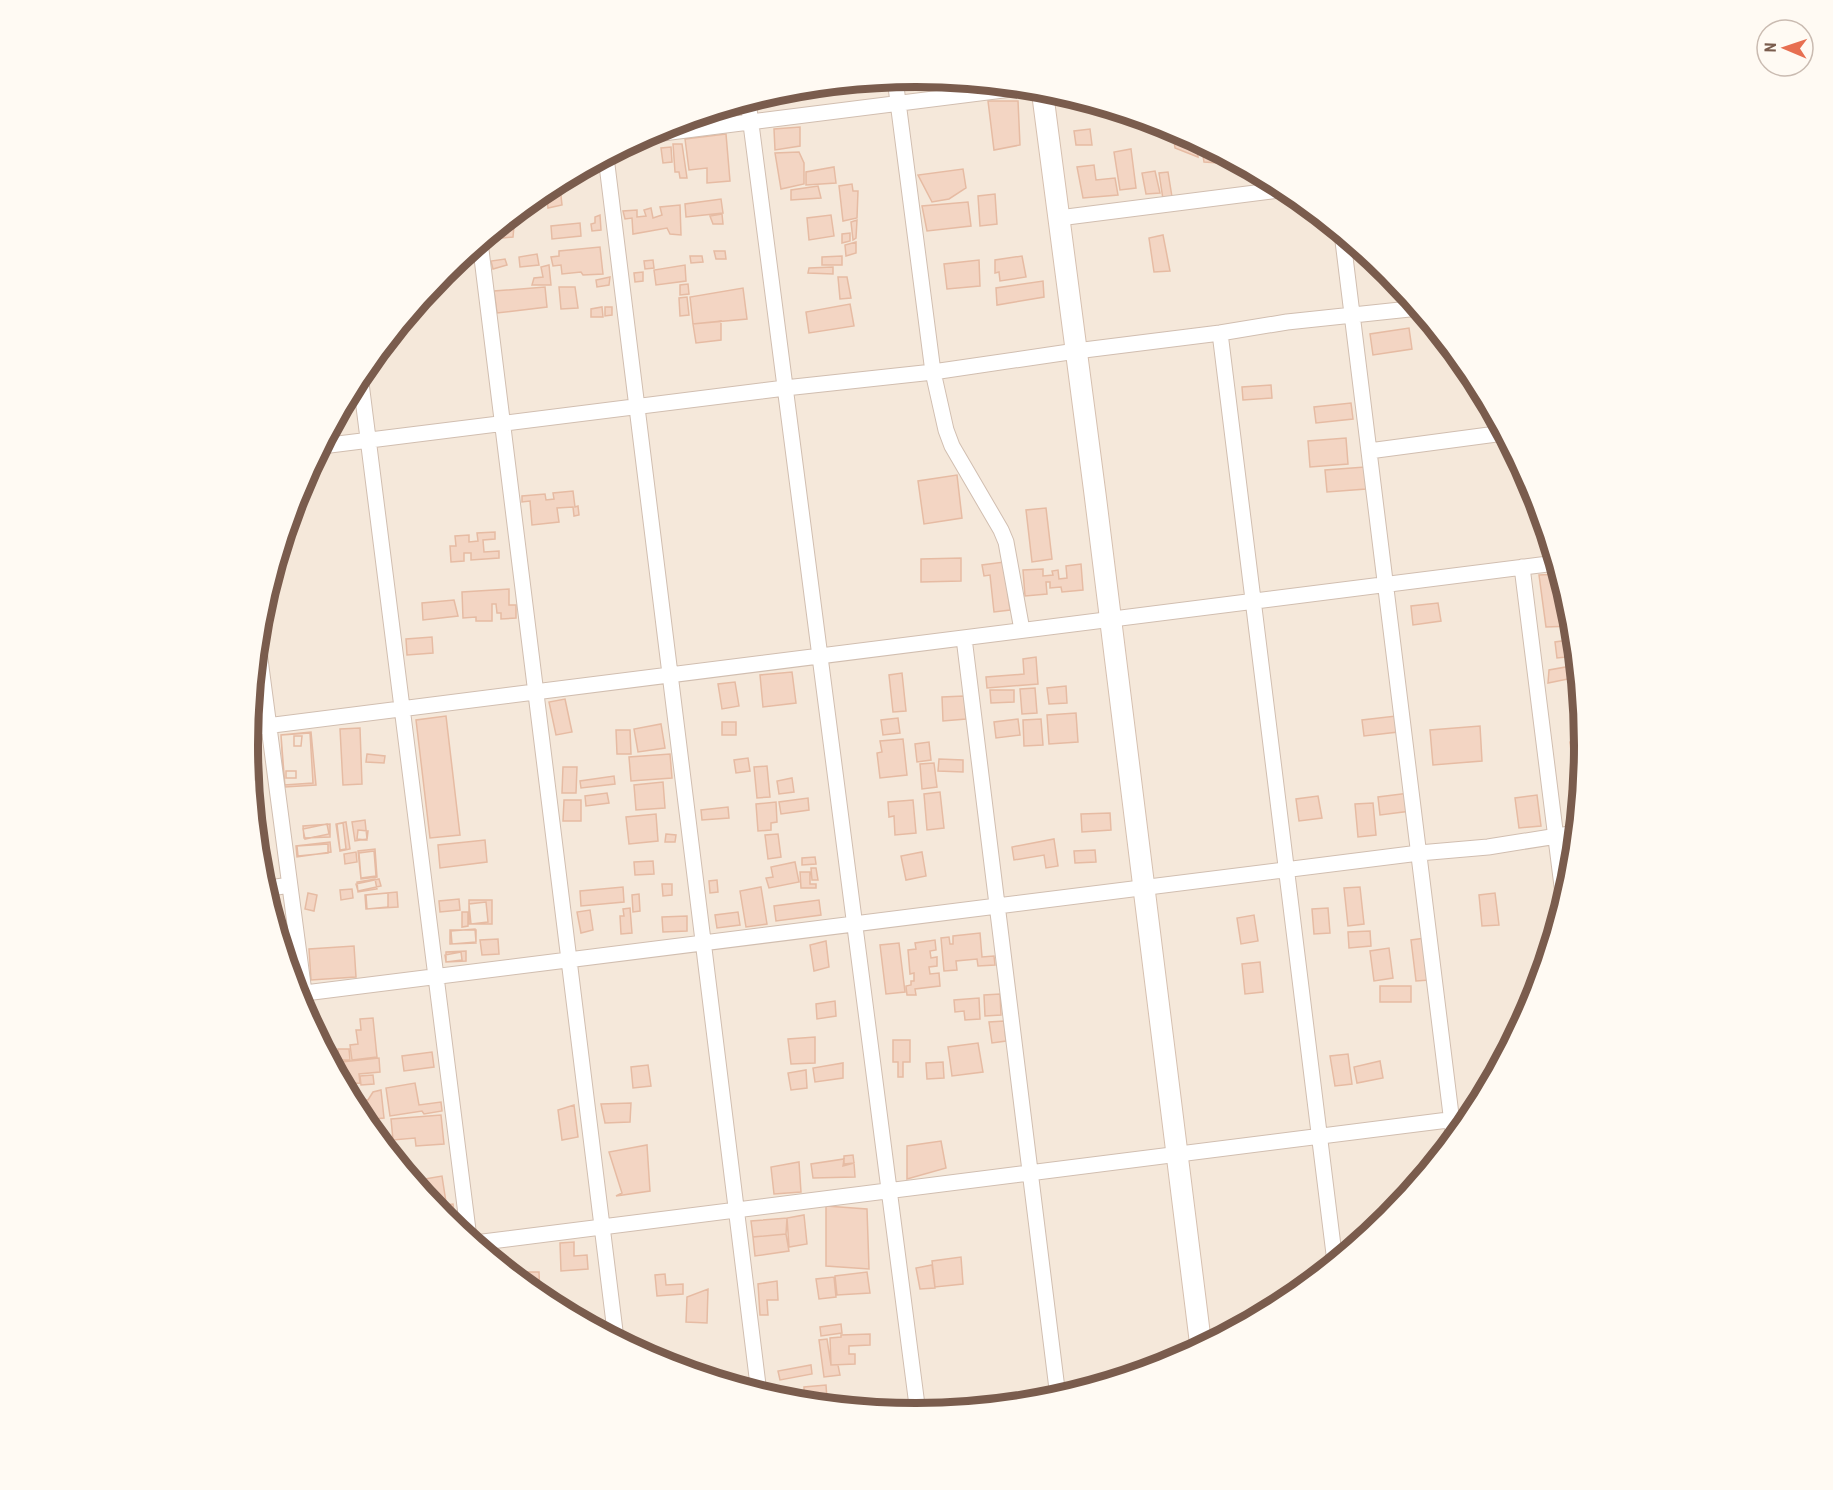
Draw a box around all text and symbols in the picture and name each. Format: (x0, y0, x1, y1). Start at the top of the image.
north arrow (1755, 18, 1815, 78)
text: N (1761, 42, 1780, 53)

